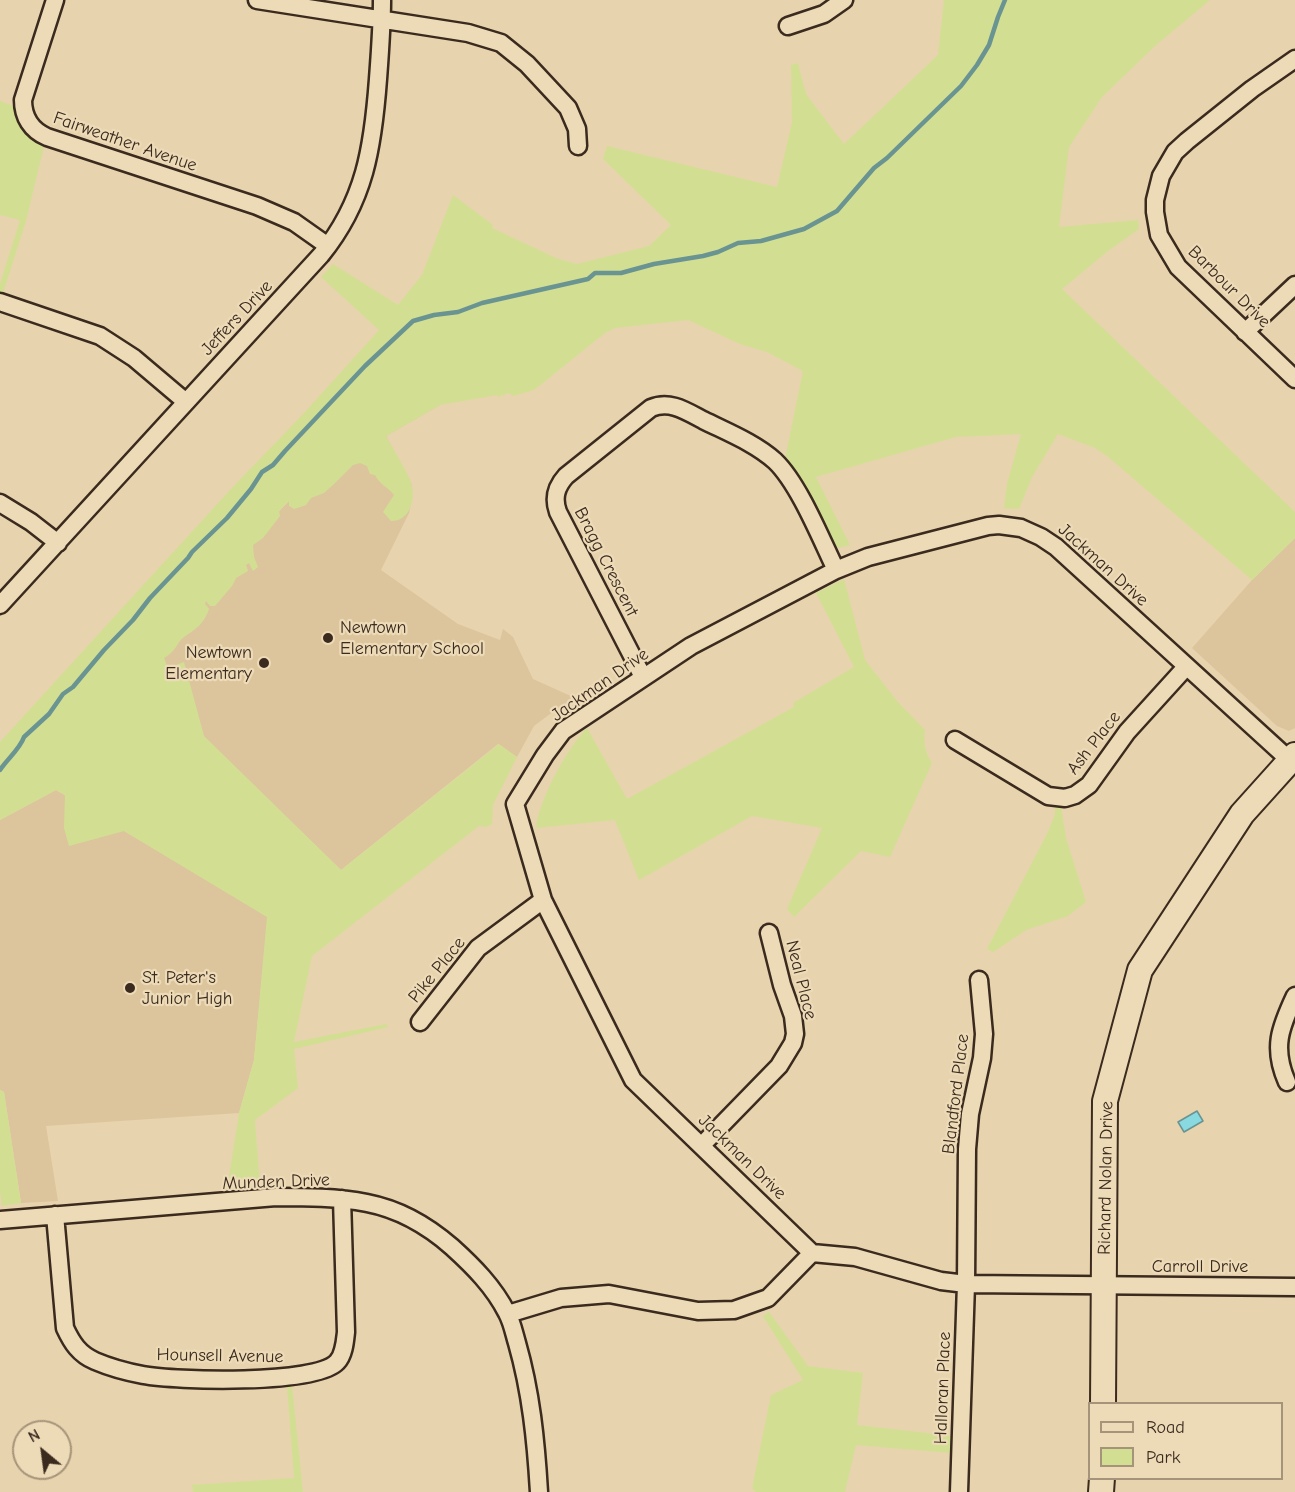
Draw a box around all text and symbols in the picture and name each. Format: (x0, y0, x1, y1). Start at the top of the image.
street label: Fairweather Avenue (50, 107, 200, 177)
street label: Barbour Drive (1183, 241, 1275, 333)
street label: Jeffers Drive (197, 276, 277, 360)
street label: Bragg Crescent (569, 504, 643, 620)
street label: Jackman Drive (1053, 519, 1153, 611)
place label: Newtown Elementary School (340, 617, 484, 660)
marker: Newtown Elementary School (321, 631, 335, 645)
place label: Newtown Elementary (165, 642, 252, 684)
street label: Jackman Drive (547, 644, 653, 726)
marker: Newtown Elementary (257, 656, 271, 670)
street label: Ash Place (1063, 707, 1125, 779)
street label: Pike Place (404, 933, 470, 1007)
street label: Neal Place (781, 938, 821, 1022)
place label: St. Peter's Junior High (142, 967, 232, 1010)
marker: St. Peter's Junior High (123, 981, 137, 995)
street label: Blandford Place (938, 1033, 974, 1155)
street label: Richard Nolan Drive (1094, 1101, 1118, 1255)
street label: Jackman Drive (694, 1110, 790, 1204)
street label: Munden Drive (222, 1169, 330, 1195)
street label: Carroll Drive (1152, 1256, 1248, 1278)
street label: Halloran Place (930, 1331, 956, 1445)
street label: Hounsell Avenue (156, 1344, 284, 1368)
legend (1088, 1402, 1283, 1480)
text: Road (1146, 1417, 1185, 1438)
north arrow (12, 1420, 72, 1480)
text: N (25, 1426, 43, 1446)
text: Park (1146, 1447, 1180, 1468)

